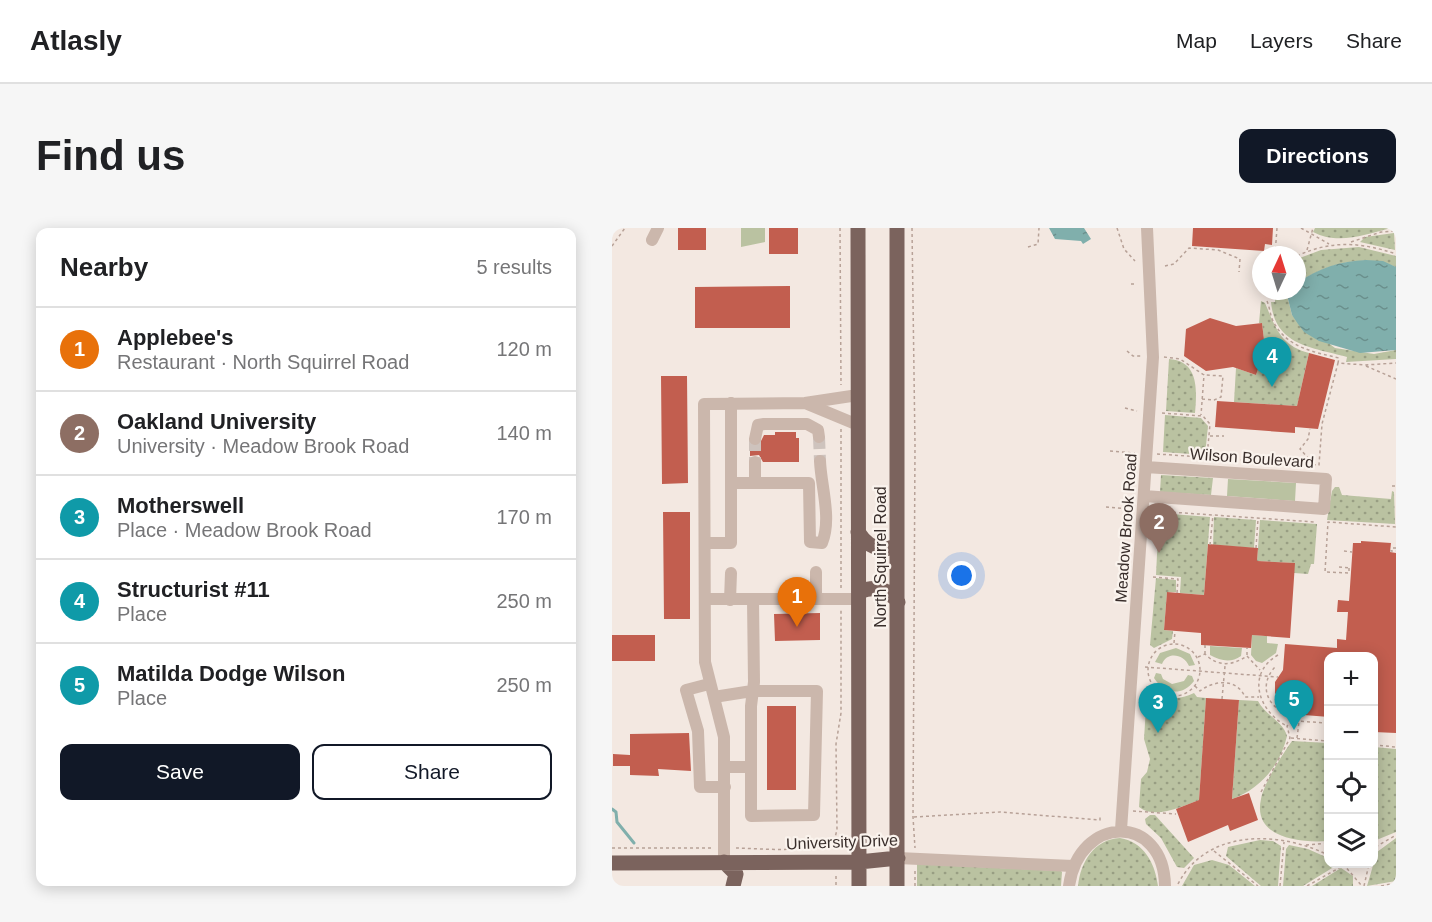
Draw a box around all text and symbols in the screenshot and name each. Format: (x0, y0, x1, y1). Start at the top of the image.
text: Atlasly (30, 25, 122, 56)
text: Map (1176, 29, 1217, 52)
text: Layers (1250, 29, 1313, 52)
text: Share (1346, 29, 1402, 52)
button: Directions (1239, 129, 1396, 183)
text: Find us (36, 132, 185, 179)
north arrow (1252, 246, 1306, 300)
text: Nearby (60, 252, 148, 282)
text: 5 results (476, 256, 552, 278)
text: Applebee's (117, 325, 234, 350)
text: 1 (74, 338, 85, 360)
text: 120 m (496, 338, 552, 360)
pin: 4 (1252, 338, 1292, 387)
text: Restaurant · North Squirrel Road (117, 351, 409, 373)
text: Oakland University (117, 409, 316, 434)
text: 2 (74, 422, 85, 444)
text: 140 m (496, 422, 552, 444)
text: University · Meadow Brook Road (117, 435, 409, 457)
street label: Wilson Boulevard (1189, 445, 1315, 471)
street label: Meadow Brook Road (1112, 453, 1140, 603)
street label: North Squirrel Road (872, 486, 889, 628)
text: Motherswell (117, 493, 244, 518)
pin: 2 (1140, 504, 1178, 553)
text: 3 (74, 506, 85, 528)
text: 170 m (496, 506, 552, 528)
text: Place · Meadow Brook Road (117, 519, 372, 541)
your location (947, 561, 976, 590)
text: Structurist #11 (117, 577, 270, 602)
pin: 1 (778, 578, 816, 627)
text: 4 (74, 590, 85, 612)
text: 250 m (496, 590, 552, 612)
text: Place (117, 603, 167, 625)
map controls (1324, 652, 1378, 868)
button: + (1324, 652, 1378, 706)
text: Matilda Dodge Wilson (117, 661, 345, 686)
text: 5 (74, 674, 85, 696)
text: 250 m (496, 674, 552, 696)
pin: 5 (1274, 680, 1314, 730)
pin: 3 (1138, 684, 1178, 733)
text: Place (117, 687, 167, 709)
button: − (1324, 706, 1378, 760)
button: Save (60, 744, 300, 800)
button: Share (312, 744, 552, 800)
button: locate (1324, 760, 1378, 814)
button: layers (1324, 814, 1378, 868)
street label: University Drive (786, 832, 898, 852)

